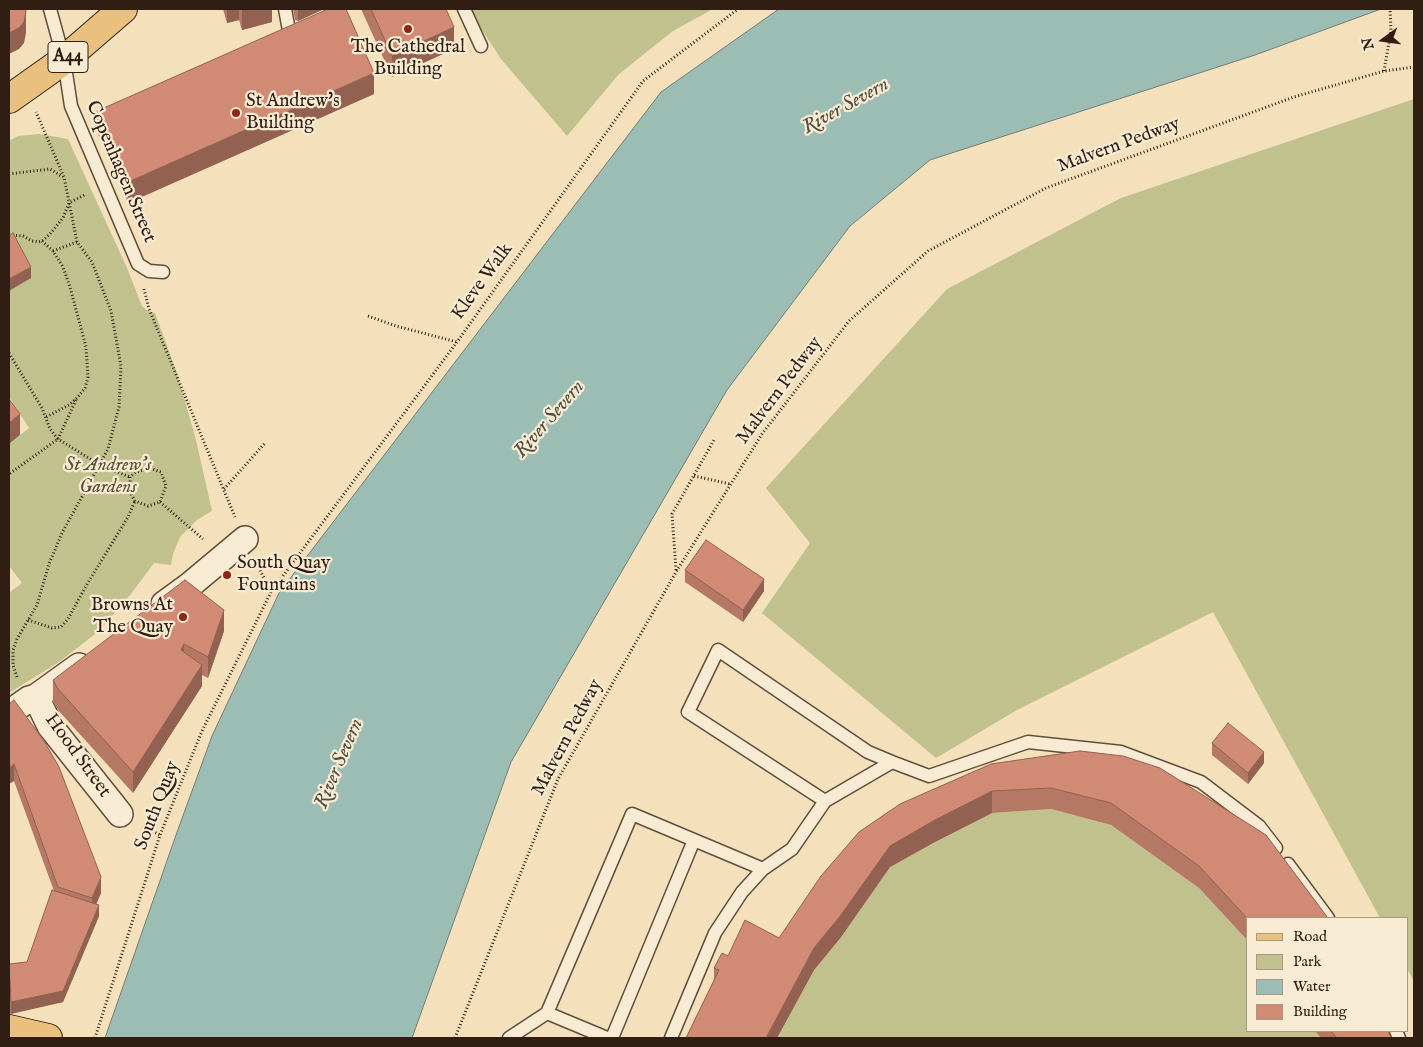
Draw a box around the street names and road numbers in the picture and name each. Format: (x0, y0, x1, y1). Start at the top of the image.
road number: A44 (48, 42, 88, 72)
street label: Copenhagen Street (80, 98, 160, 246)
street label: Malvern Pedway (1055, 113, 1183, 179)
street label: Kleve Walk (448, 239, 518, 325)
street label: Malvern Pedway (732, 333, 828, 449)
street label: Malvern Pedway (528, 676, 608, 800)
street label: Hood Street (39, 710, 115, 802)
street label: South Quay (131, 758, 185, 854)

